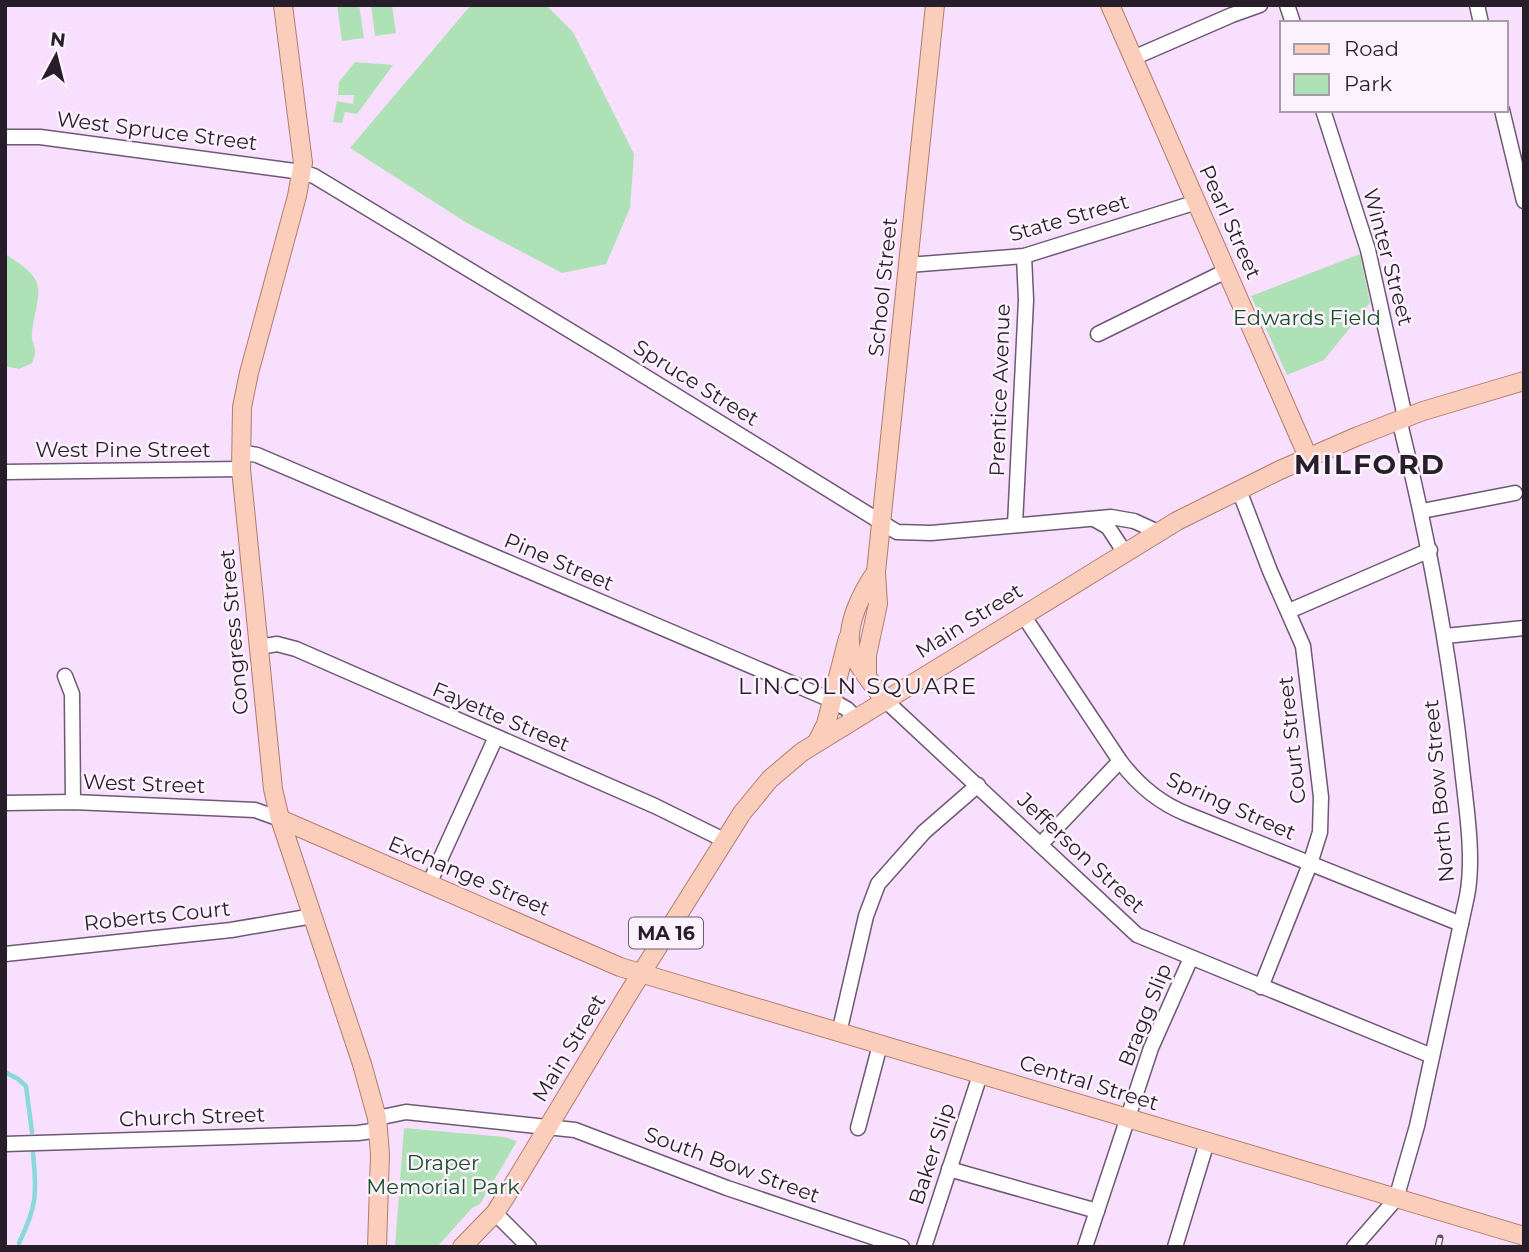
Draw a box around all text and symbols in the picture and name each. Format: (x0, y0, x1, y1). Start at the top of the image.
north arrow (21, 21, 91, 91)
legend (1280, 21, 1508, 112)
text: N (49, 27, 67, 52)
text: Road (1344, 36, 1399, 61)
text: Park (1344, 71, 1392, 96)
street label: West Spruce Street (55, 106, 259, 155)
street label: Pearl Street (1194, 161, 1267, 283)
street label: Winter Street (1358, 186, 1419, 328)
street label: State Street (1006, 189, 1132, 247)
street label: School Street (863, 216, 902, 358)
street label: Prentice Avenue (984, 303, 1015, 477)
park label: Edwards Field (1233, 305, 1381, 330)
street label: Spruce Street (629, 334, 764, 431)
street label: West Pine Street (35, 437, 211, 462)
district label: MILFORD (1294, 447, 1446, 481)
street label: Pine Street (501, 527, 618, 596)
street label: Congress Street (214, 548, 253, 716)
street label: Main Street (911, 578, 1027, 663)
district label: LINCOLN SQUARE (738, 672, 978, 700)
street label: Court Street (1272, 675, 1311, 805)
street label: Fayette Street (429, 676, 574, 757)
street label: North Bow Street (1418, 699, 1459, 883)
street label: Spring Street (1163, 766, 1300, 845)
street label: West Street (82, 769, 206, 798)
street label: Jefferson Street (1012, 787, 1150, 918)
street label: Exchange Street (385, 830, 554, 921)
street label: Roberts Court (82, 895, 231, 936)
road number: MA 16 (629, 917, 703, 948)
street label: Bragg Slip (1113, 960, 1176, 1070)
street label: Main Street (527, 989, 611, 1106)
street label: Central Street (1016, 1049, 1162, 1116)
street label: Baker Slip (903, 1100, 960, 1208)
street label: Church Street (118, 1101, 265, 1132)
street label: South Bow Street (641, 1121, 823, 1208)
park label: Draper Memorial Park (366, 1150, 520, 1199)

